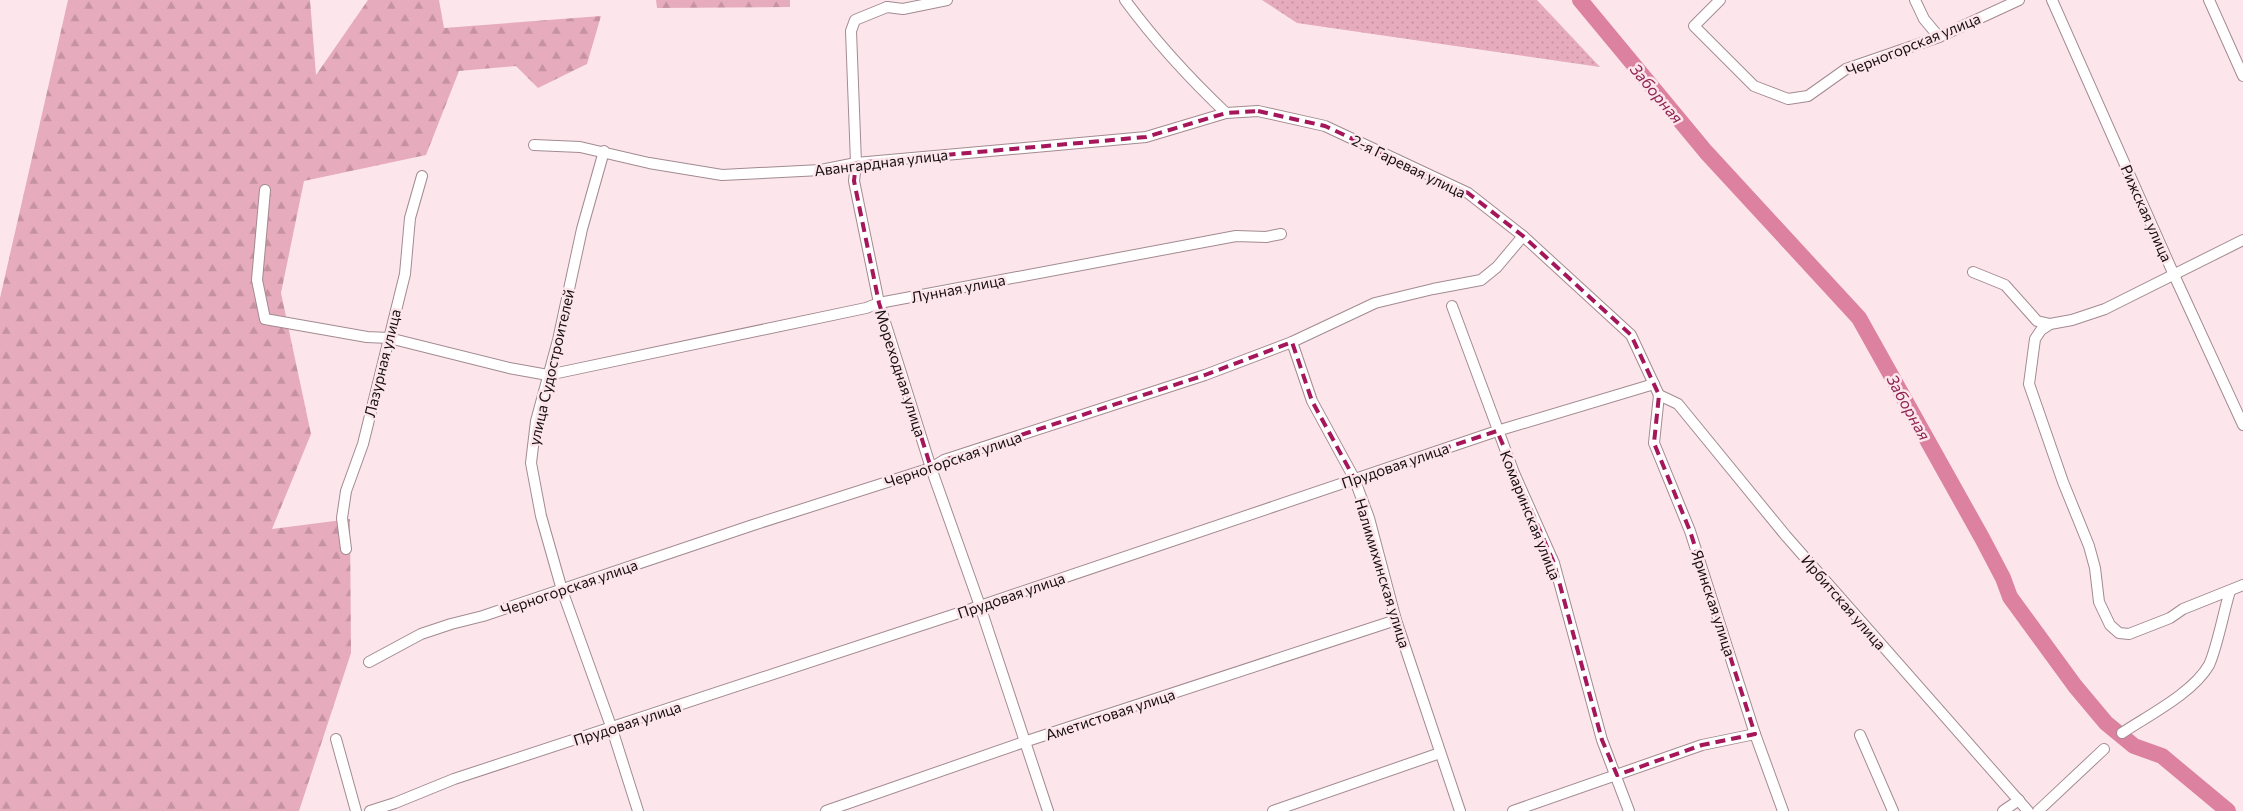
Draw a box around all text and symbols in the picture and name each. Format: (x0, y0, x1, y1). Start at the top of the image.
street label: Черногорская улица (1843, 9, 1983, 79)
water label: Заборная (1627, 59, 1687, 127)
street label: 2-я Гаревая улица (1349, 131, 1469, 201)
street label: Авангардная улица (813, 145, 949, 179)
street label: Рижская улица (2118, 162, 2176, 264)
street label: Лунная улица (909, 270, 1007, 306)
street label: улица Судостроителей (524, 287, 578, 447)
street label: Лазурная улица (360, 307, 404, 419)
street label: Мореходная улица (872, 307, 930, 439)
water label: Заборная (1883, 371, 1935, 443)
street label: Черногорская улица (882, 427, 1024, 491)
street label: Прудовая улица (1339, 438, 1451, 492)
street label: Комаринская улица (1497, 448, 1565, 582)
street label: Налимихинская улица (1352, 496, 1414, 650)
street label: Яринская улица (1688, 547, 1740, 659)
street label: Ирбитская улица (1798, 551, 1890, 653)
street label: Черногорская улица (498, 555, 640, 619)
street label: Прудовая улица (955, 568, 1067, 622)
street label: Аметистовая улица (1043, 685, 1177, 743)
street label: Прудовая улица (571, 697, 683, 749)

